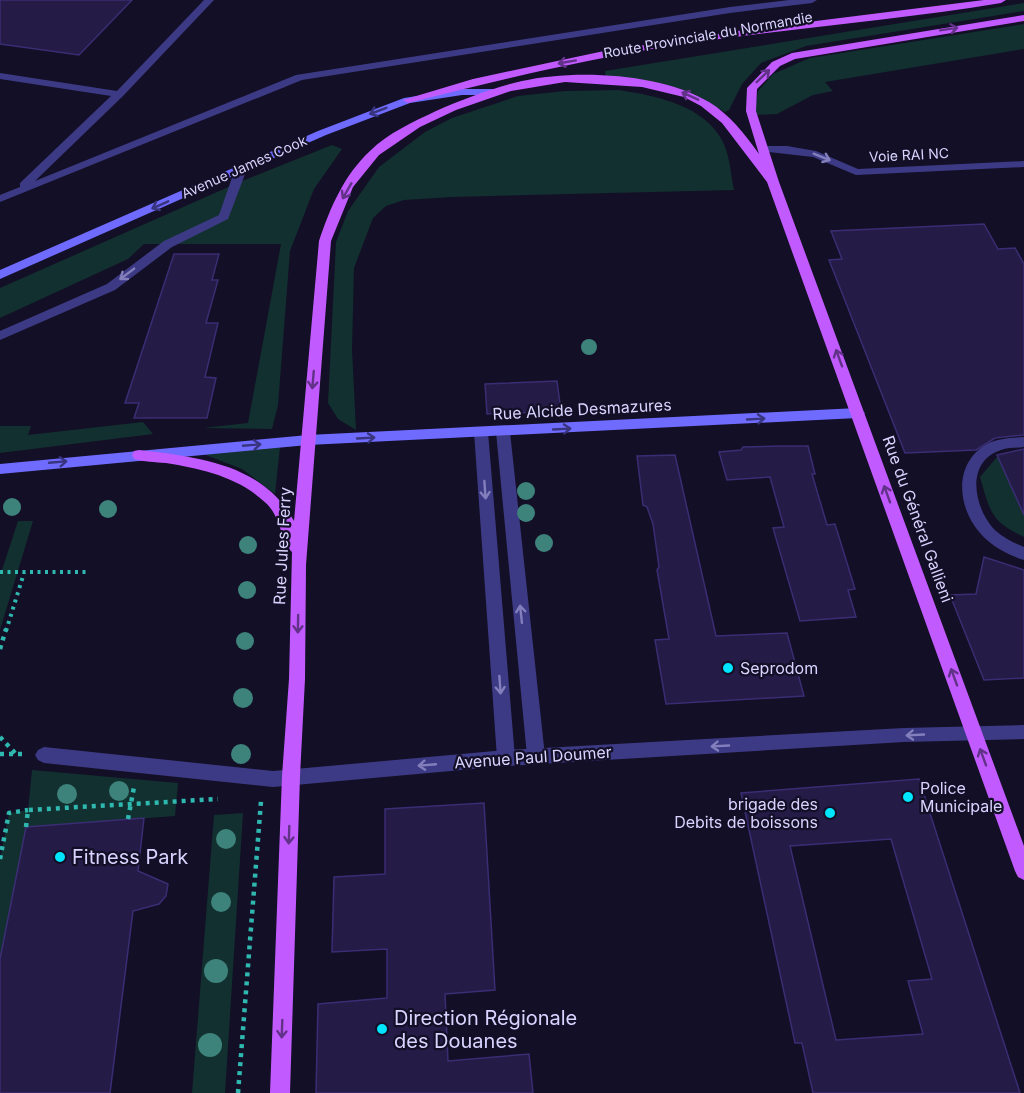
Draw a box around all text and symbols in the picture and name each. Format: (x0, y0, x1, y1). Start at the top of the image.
street label: Route Provinciale du Normandie (602, 8, 814, 61)
one-way arrow (939, 24, 958, 35)
one-way arrow (558, 57, 577, 68)
one-way arrow (755, 69, 770, 84)
one-way arrow (681, 90, 699, 102)
one-way arrow (369, 107, 388, 118)
street label: Avenue James Cook (178, 131, 309, 202)
street label: Voie RAI NC (869, 144, 949, 165)
one-way arrow (812, 152, 830, 163)
one-way arrow (340, 182, 352, 199)
one-way arrow (152, 200, 170, 211)
one-way arrow (120, 268, 136, 281)
one-way arrow (832, 349, 843, 368)
one-way arrow (307, 370, 318, 390)
street label: Rue Alcide Desmazures (492, 394, 672, 424)
one-way arrow (746, 413, 766, 424)
one-way arrow (551, 423, 571, 434)
one-way arrow (356, 432, 376, 443)
street label: Rue du Général Gallieni (879, 433, 957, 605)
one-way arrow (242, 439, 262, 450)
one-way arrow (48, 456, 68, 467)
one-way arrow (480, 480, 491, 500)
one-way arrow (881, 485, 892, 503)
street label: Rue Jules Ferry (269, 487, 295, 605)
one-way arrow (516, 605, 527, 625)
one-way arrow (292, 613, 304, 633)
place label: Seprodom (740, 658, 818, 678)
marker: Seprodom (721, 661, 735, 675)
one-way arrow (947, 668, 958, 687)
one-way arrow (495, 674, 506, 694)
one-way arrow (906, 729, 926, 740)
one-way arrow (711, 740, 731, 751)
street label: Avenue Paul Doumer (454, 742, 612, 772)
one-way arrow (976, 748, 987, 767)
one-way arrow (417, 759, 437, 770)
place label: Police Municipale (920, 778, 1002, 816)
marker: Police Municipale (901, 790, 915, 804)
place label: brigade des Debits de boissons (674, 794, 818, 832)
marker: brigade des Debits de boissons (823, 806, 837, 820)
one-way arrow (283, 824, 295, 844)
place label: Fitness Park (72, 845, 188, 869)
marker: Fitness Park (53, 850, 67, 864)
place label: Direction Régionale des Douanes (394, 1006, 577, 1053)
one-way arrow (277, 1019, 288, 1039)
marker: Direction Régionale des Douanes (375, 1022, 389, 1036)

